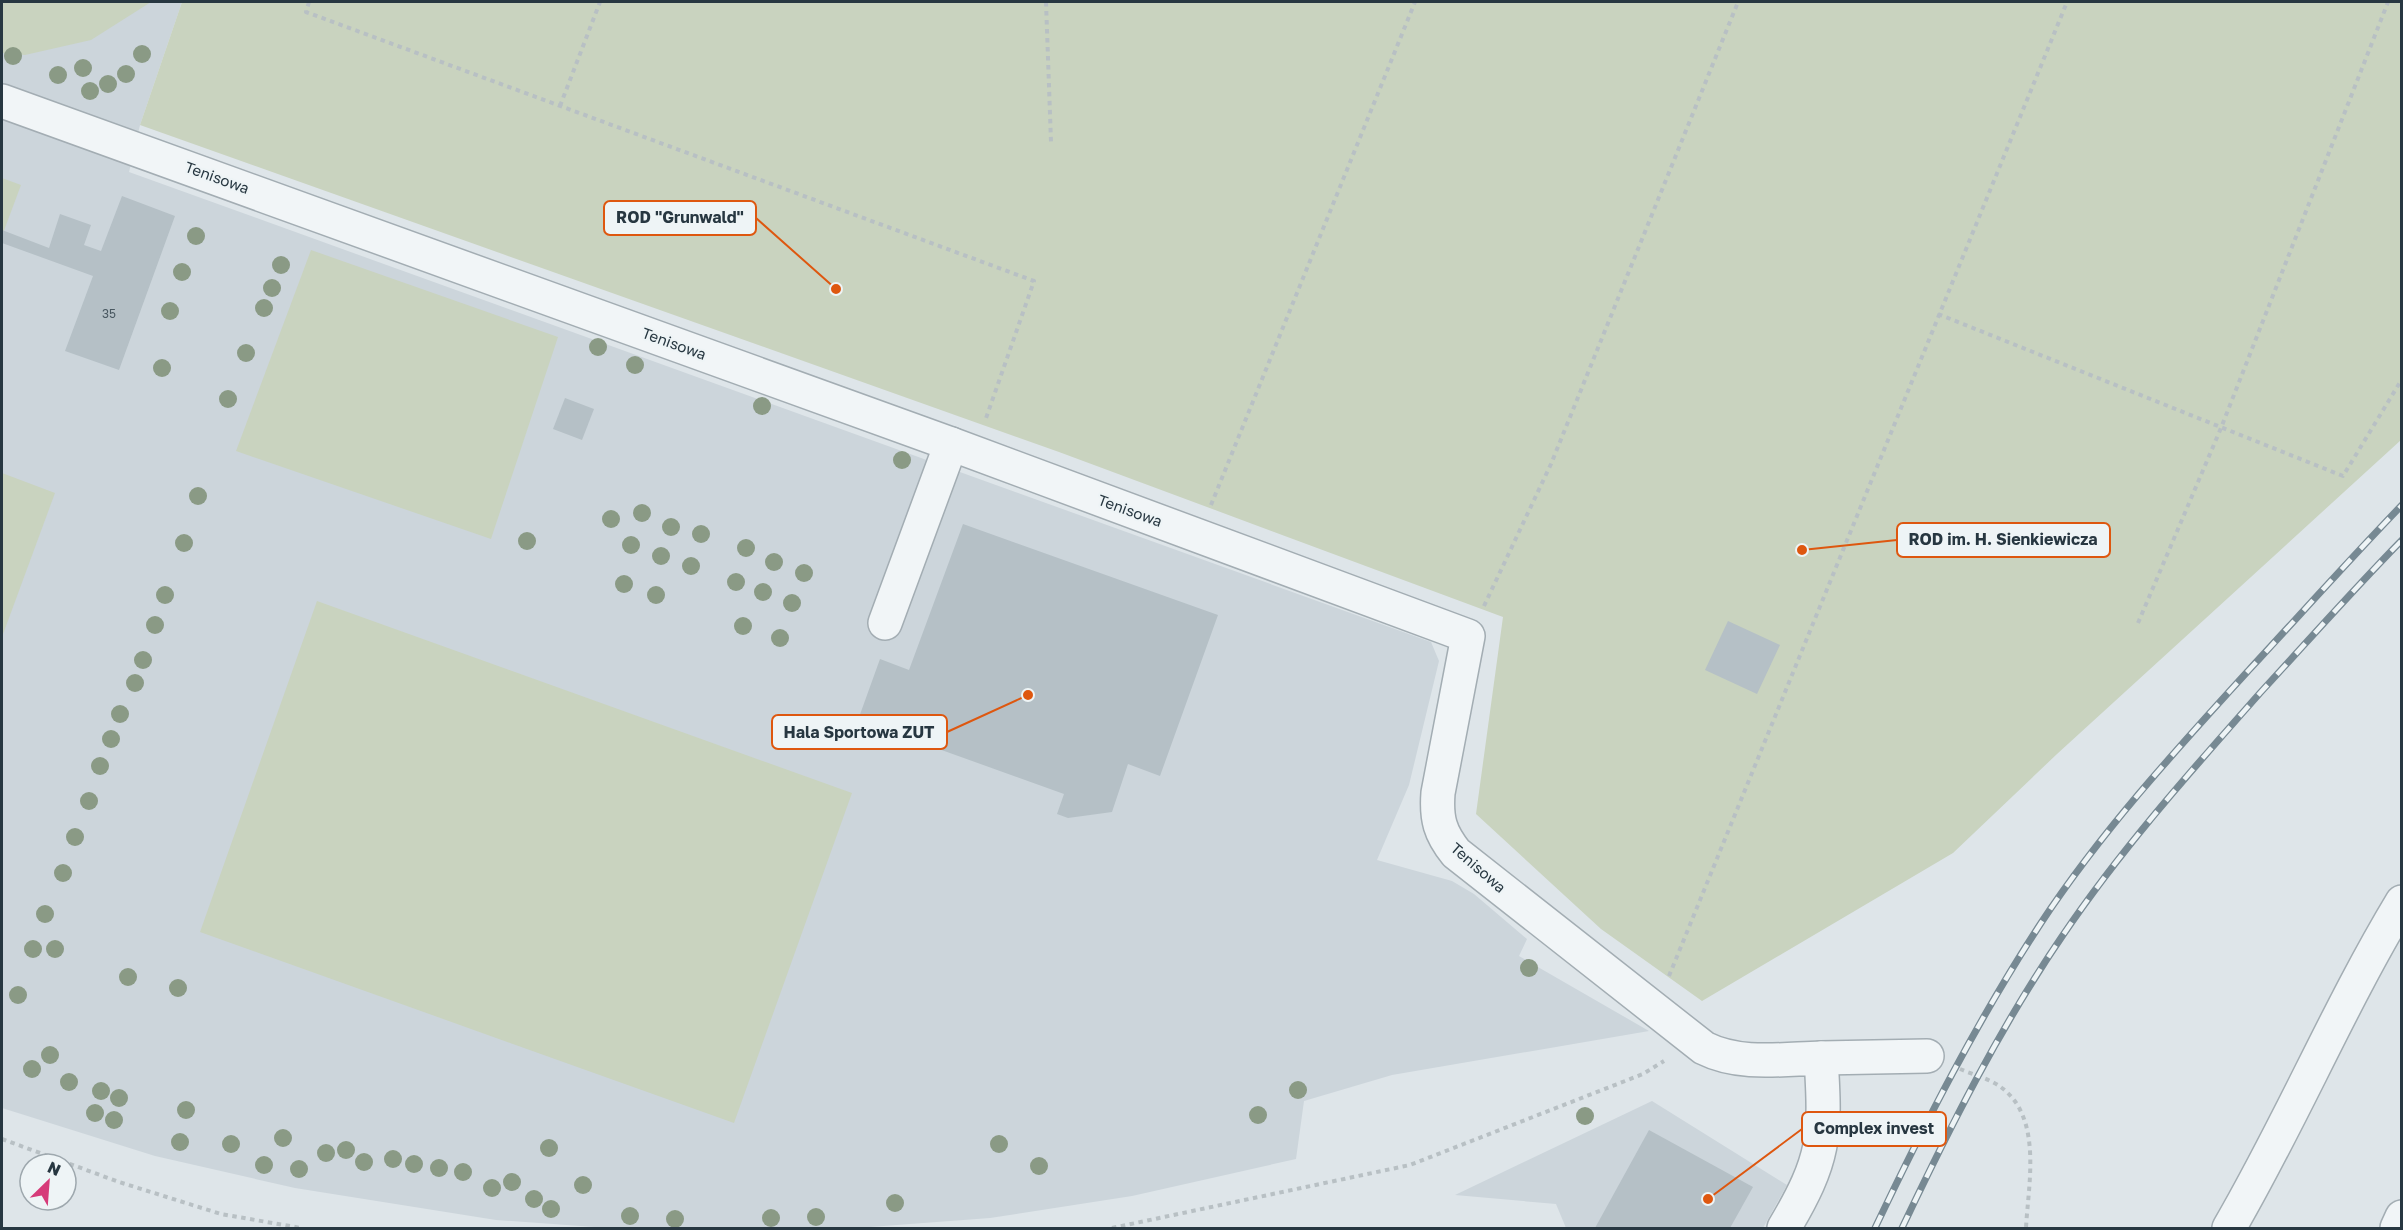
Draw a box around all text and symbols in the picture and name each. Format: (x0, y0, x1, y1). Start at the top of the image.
street label: Tenisowa (183, 157, 252, 197)
callout: ROD "Grunwald" (604, 201, 756, 235)
text: ROD "Grunwald" (616, 207, 744, 227)
house number: 35 (102, 306, 116, 321)
street label: Tenisowa (640, 323, 709, 363)
street label: Tenisowa (1096, 490, 1165, 530)
callout: ROD im. H. Sienkiewicza (1897, 523, 2110, 557)
text: ROD im. H. Sienkiewicza (1908, 529, 2098, 549)
callout: Hala Sportowa ZUT (772, 715, 947, 749)
text: Hala Sportowa ZUT (783, 722, 935, 742)
street label: Tenisowa (1447, 838, 1510, 896)
callout: Complex invest (1802, 1112, 1946, 1146)
text: Complex invest (1814, 1118, 1934, 1138)
north arrow (18, 1152, 78, 1212)
text: N (45, 1157, 64, 1180)

